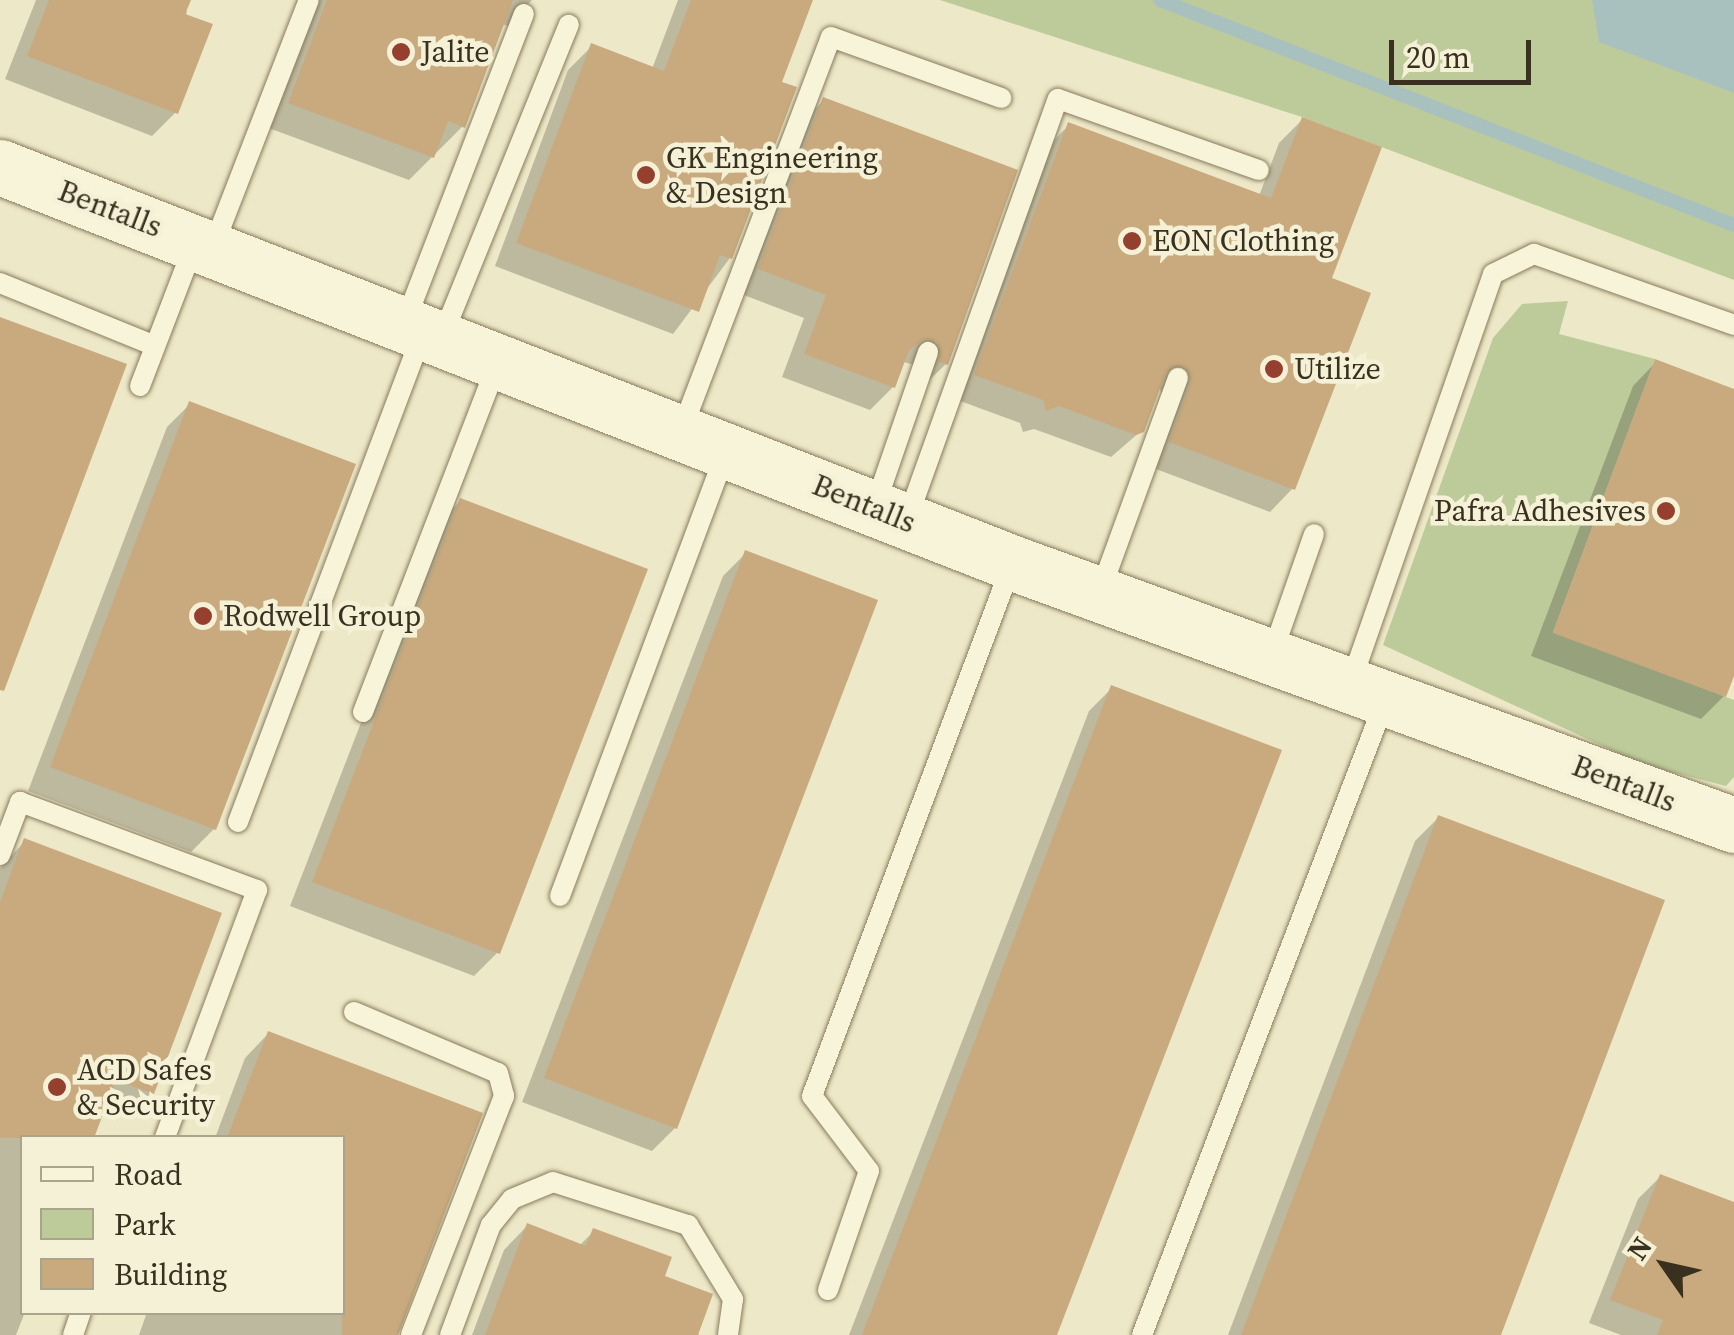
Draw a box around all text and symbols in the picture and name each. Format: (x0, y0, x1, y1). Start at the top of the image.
scale bar (1394, 20, 1536, 82)
place label: Jalite (421, 34, 490, 70)
text: 20 m (1406, 37, 1470, 78)
marker: Jalite (390, 41, 412, 63)
place label: GK Engineering & Design (666, 140, 878, 210)
marker: GK Engineering & Design (635, 164, 657, 186)
street label: Bentalls (53, 173, 167, 245)
place label: EON Clothing (1152, 223, 1334, 259)
marker: EON Clothing (1121, 230, 1143, 252)
place label: Utilize (1294, 351, 1381, 387)
marker: Utilize (1263, 358, 1285, 380)
street label: Bentalls (807, 467, 921, 541)
place label: Pafra Adhesives (1434, 493, 1646, 529)
marker: Pafra Adhesives (1655, 500, 1677, 522)
place label: Rodwell Group (223, 598, 421, 634)
marker: Rodwell Group (192, 605, 214, 627)
street label: Bentalls (1567, 748, 1681, 820)
place label: ACD Safes & Security (77, 1052, 215, 1122)
marker: ACD Safes & Security (46, 1076, 68, 1098)
legend (20, 1135, 345, 1315)
text: Road (114, 1154, 182, 1195)
text: Park (114, 1204, 176, 1245)
north arrow (1614, 1215, 1714, 1315)
text: N (1618, 1229, 1661, 1267)
text: Building (114, 1254, 227, 1295)

